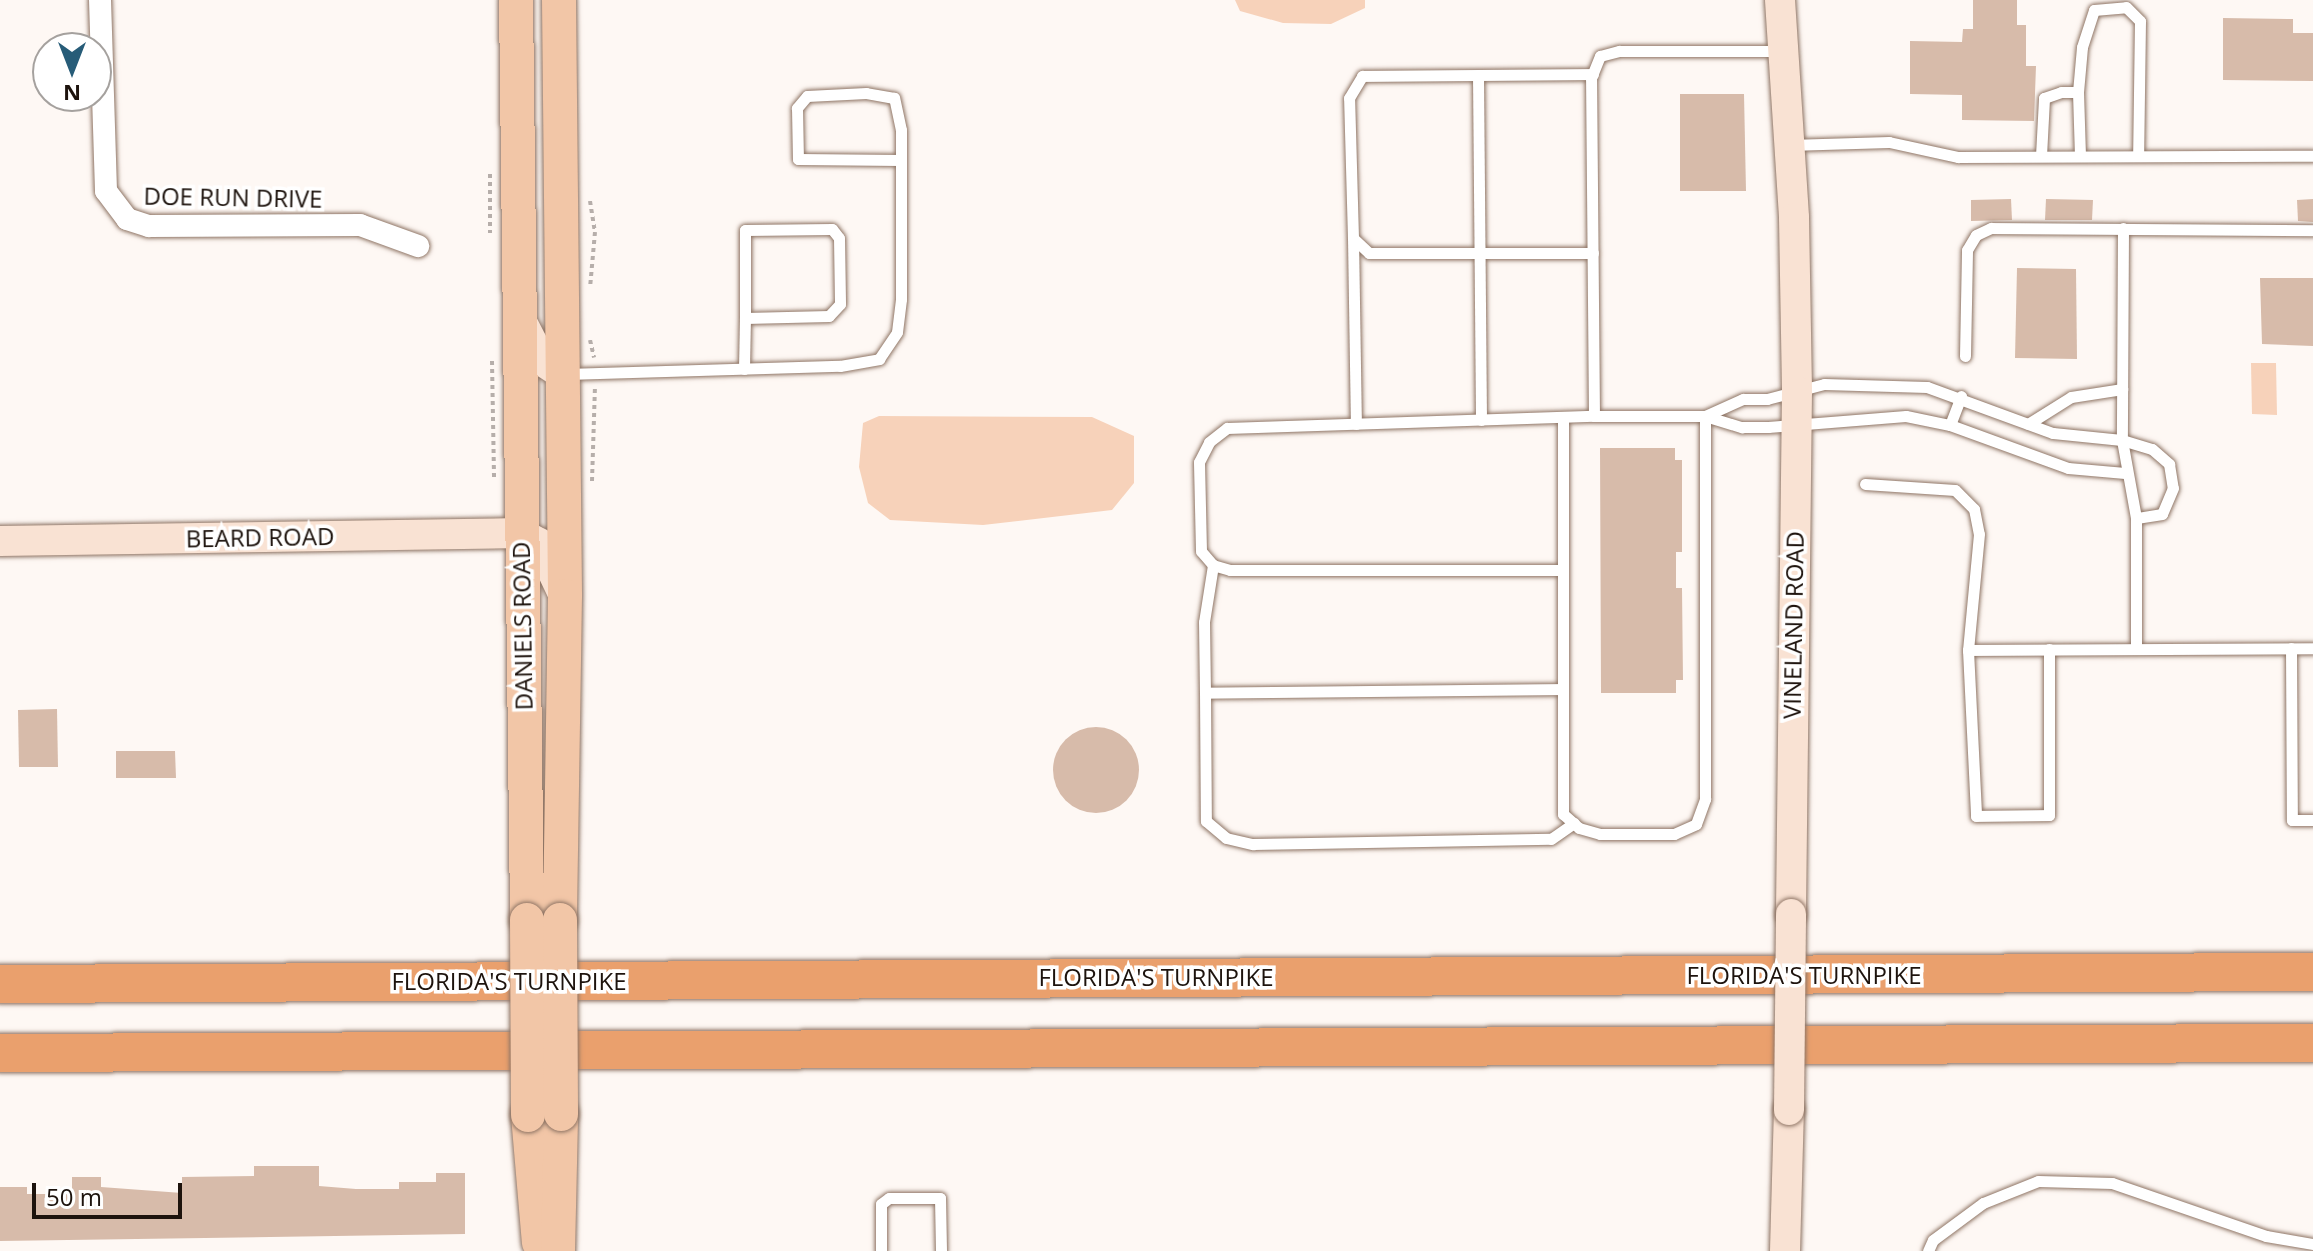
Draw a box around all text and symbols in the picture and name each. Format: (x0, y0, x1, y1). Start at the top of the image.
north arrow (32, 32, 112, 112)
text: N (63, 79, 81, 109)
street label: DOE RUN DRIVE (143, 181, 323, 213)
street label: BEARD ROAD (185, 521, 335, 553)
street label: VINELAND ROAD (1777, 531, 1809, 719)
street label: DANIELS ROAD (506, 541, 538, 711)
street label: FLORIDA'S TURNPIKE (1686, 961, 1922, 989)
street label: FLORIDA'S TURNPIKE (1038, 963, 1274, 991)
street label: FLORIDA'S TURNPIKE (391, 967, 627, 995)
scale bar (36, 1167, 186, 1217)
text: 50 m (46, 1180, 102, 1213)

